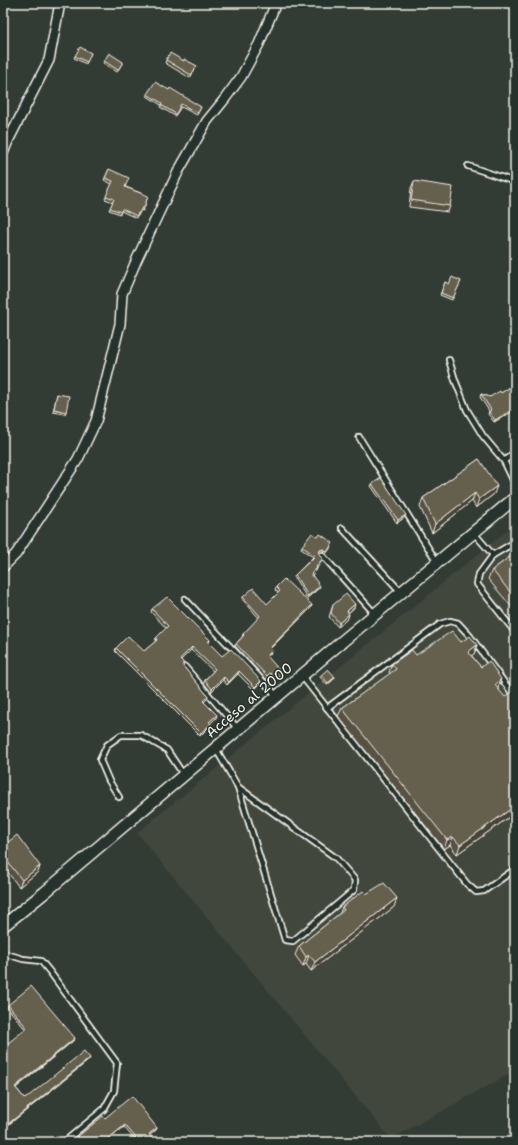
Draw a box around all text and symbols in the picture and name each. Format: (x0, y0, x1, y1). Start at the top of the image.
street label: Acceso al 2000 (202, 659, 296, 741)

